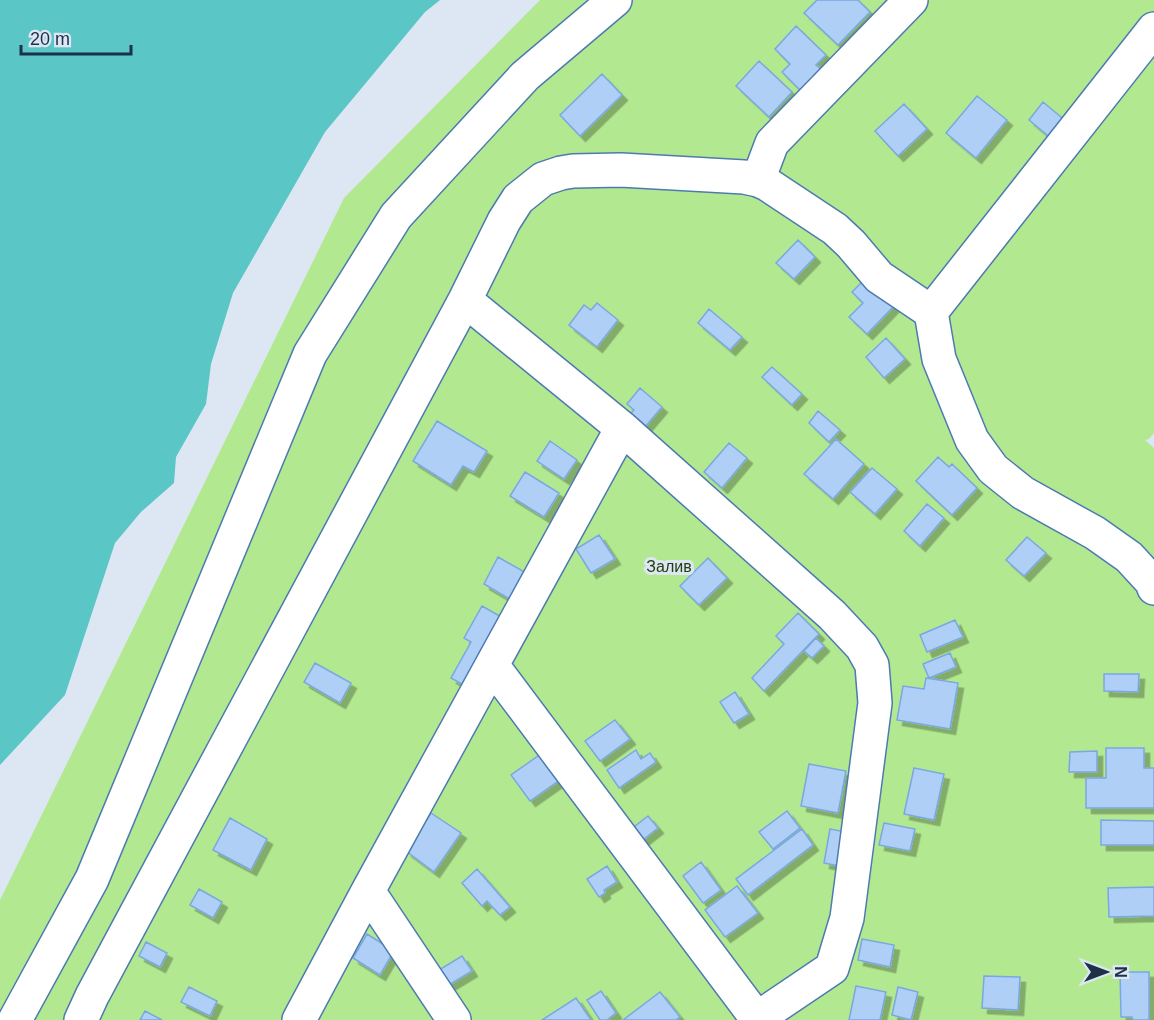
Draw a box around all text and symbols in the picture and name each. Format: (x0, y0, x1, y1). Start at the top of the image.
scale bar (21, 18, 130, 56)
text: 20 m (30, 29, 70, 49)
park label: Залив (646, 558, 692, 575)
north arrow (1076, 942, 1136, 1002)
text: N (1112, 966, 1129, 978)

